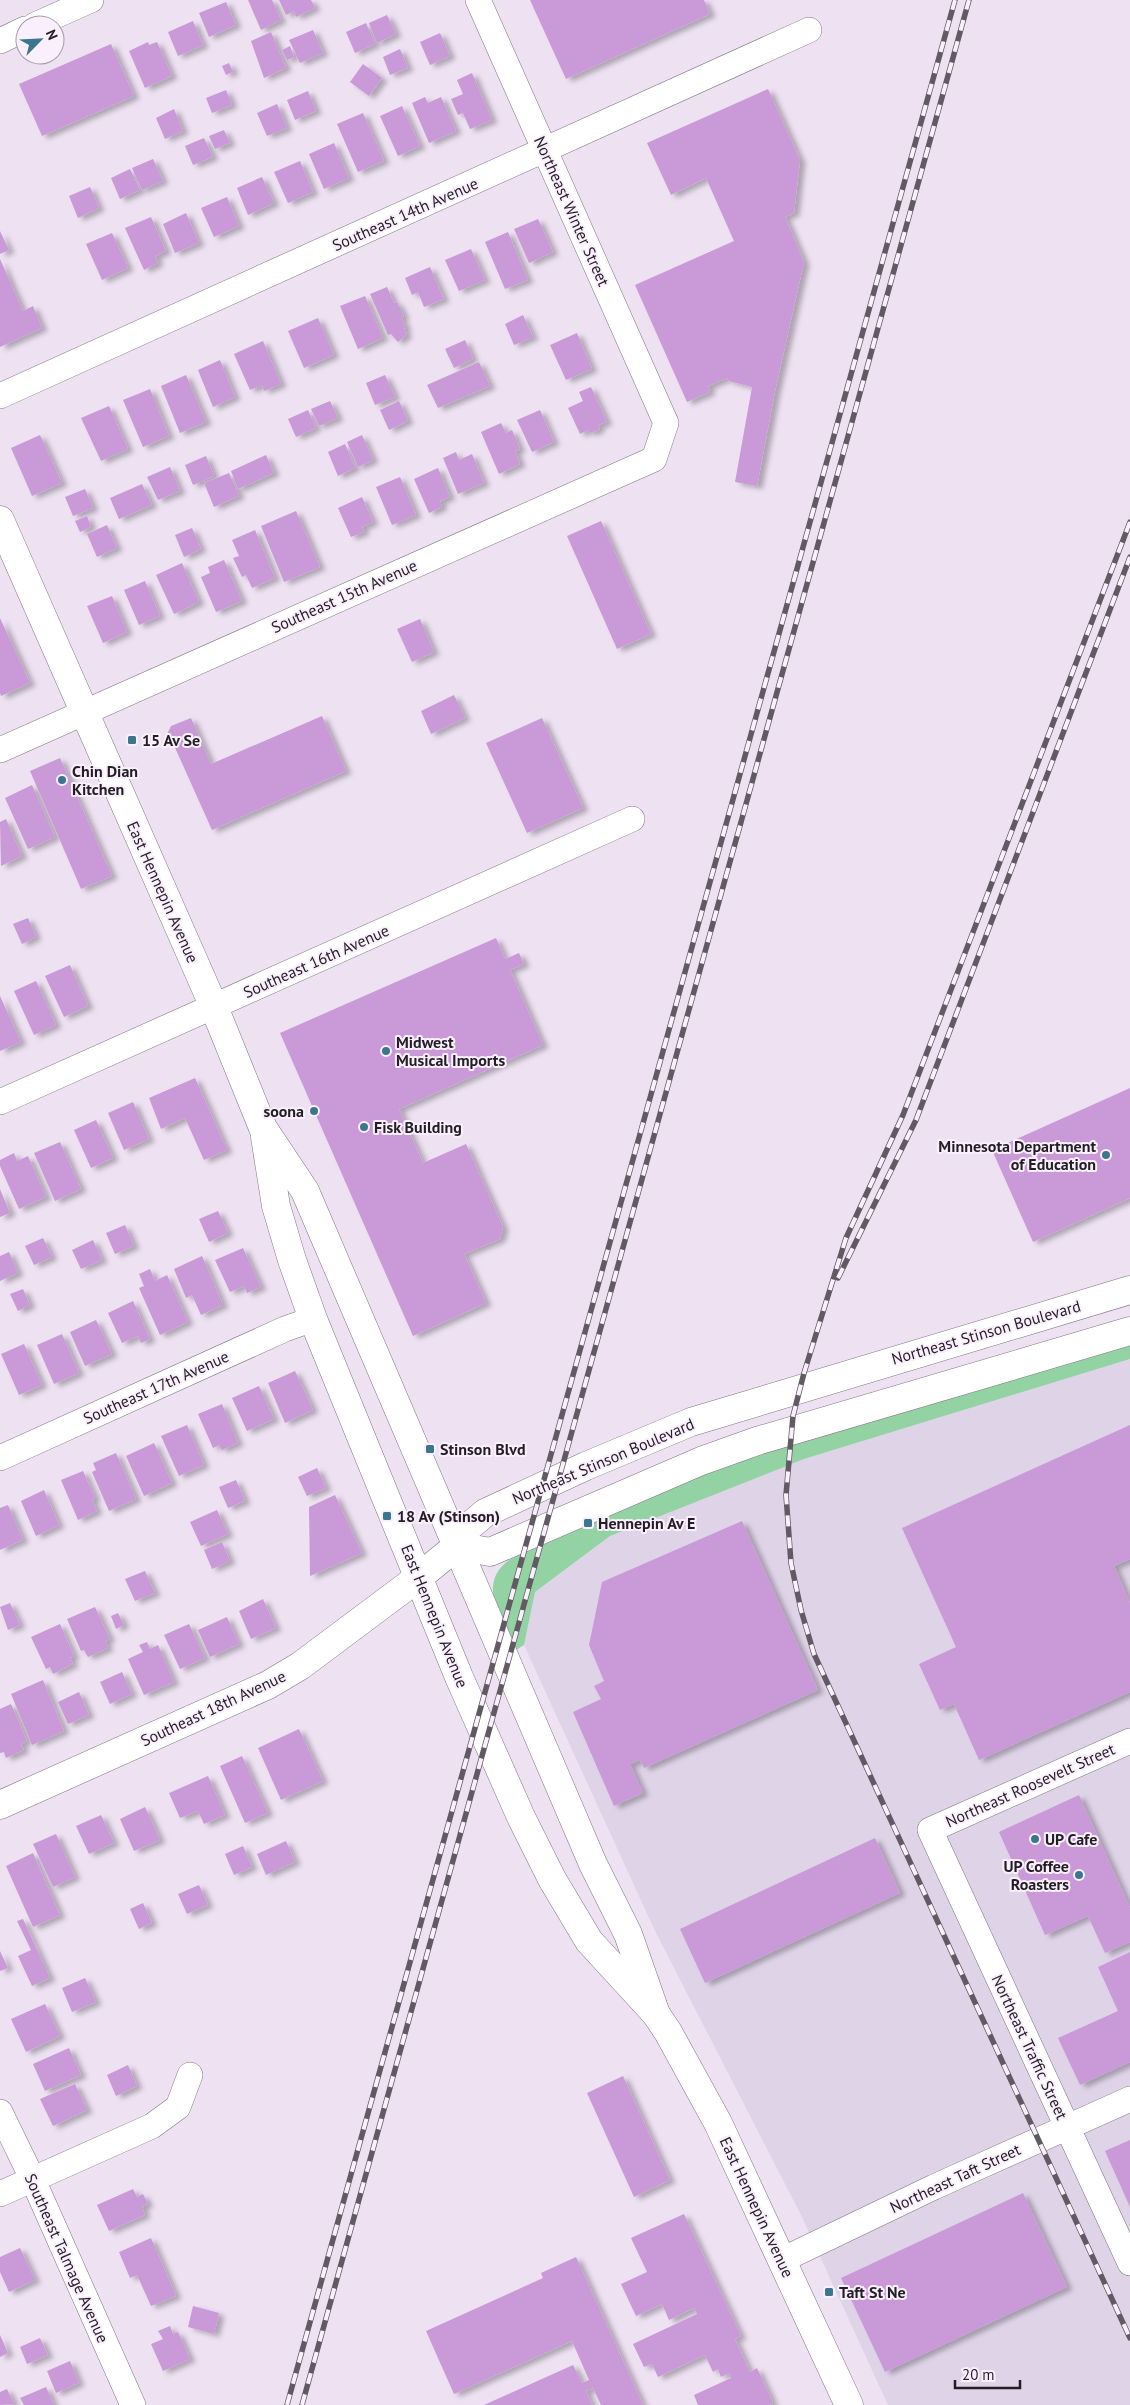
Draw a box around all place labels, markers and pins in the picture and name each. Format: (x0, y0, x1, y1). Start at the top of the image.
place label: 15 Av Se (142, 730, 200, 750)
marker: 15 Av Se (126, 734, 138, 746)
place label: Chin Dian Kitchen (72, 761, 138, 799)
marker: Chin Dian Kitchen (56, 774, 68, 786)
place label: Midwest Musical Imports (396, 1032, 505, 1070)
marker: Midwest Musical Imports (380, 1045, 392, 1057)
place label: soona (263, 1101, 304, 1121)
marker: soona (308, 1105, 320, 1117)
place label: Fisk Building (374, 1117, 462, 1137)
marker: Fisk Building (358, 1121, 370, 1133)
place label: Minnesota Department of Education (938, 1136, 1096, 1174)
marker: Minnesota Department of Education (1100, 1149, 1112, 1161)
place label: Stinson Blvd (440, 1439, 526, 1459)
marker: Stinson Blvd (424, 1443, 436, 1455)
place label: 18 Av (Stinson) (397, 1506, 500, 1526)
marker: 18 Av (Stinson) (381, 1510, 393, 1522)
place label: Hennepin Av E (598, 1513, 695, 1533)
marker: Hennepin Av E (582, 1517, 594, 1529)
place label: UP Cafe (1045, 1829, 1097, 1849)
marker: UP Cafe (1029, 1833, 1041, 1845)
place label: UP Coffee Roasters (1003, 1856, 1069, 1894)
marker: UP Coffee Roasters (1073, 1869, 1085, 1881)
place label: Taft St Ne (839, 2282, 906, 2302)
marker: Taft St Ne (823, 2286, 835, 2298)

